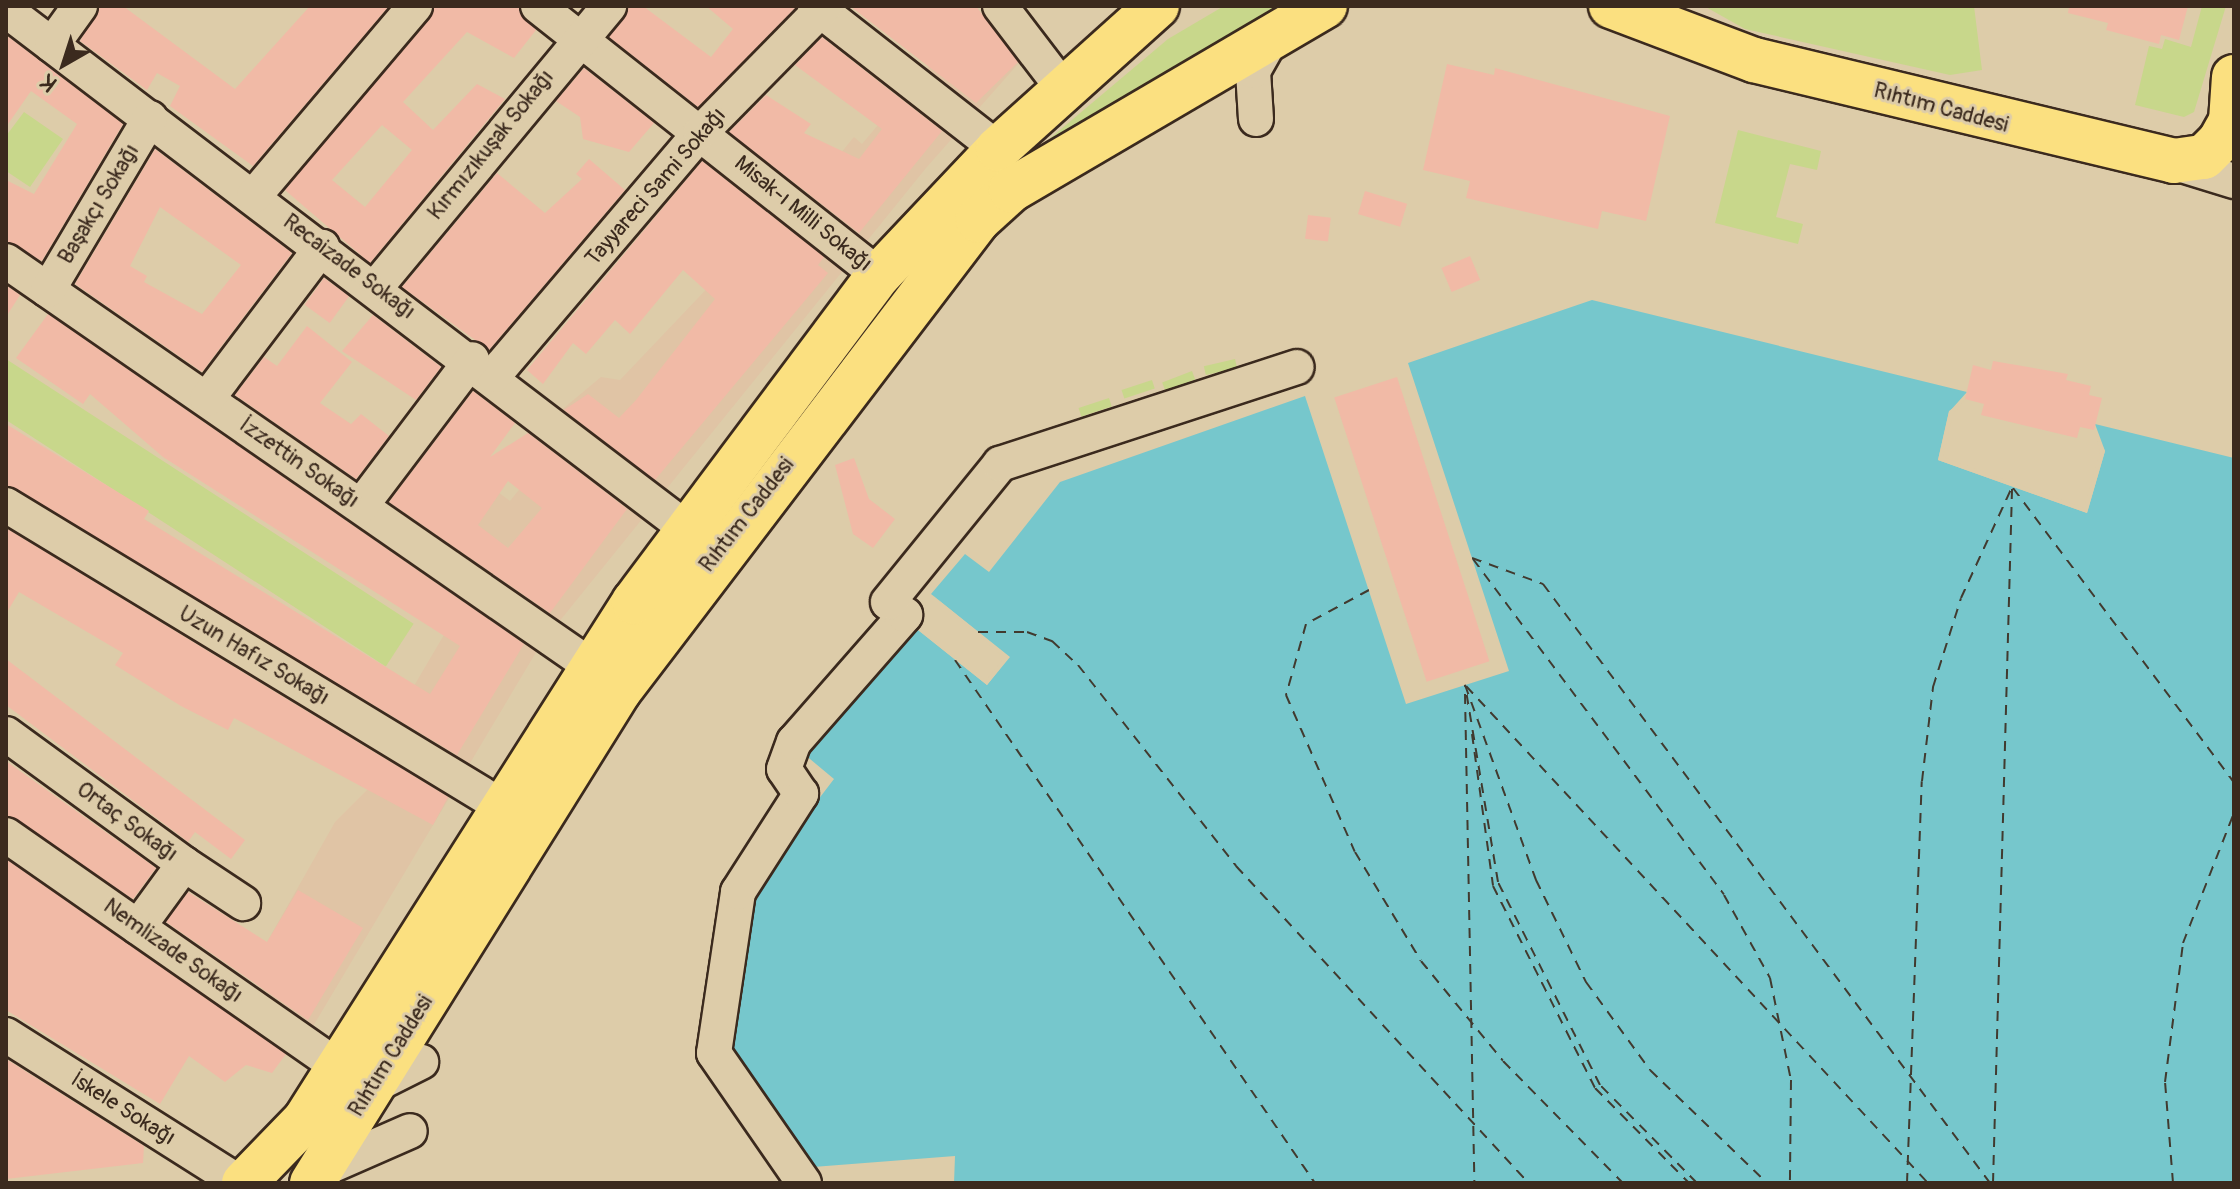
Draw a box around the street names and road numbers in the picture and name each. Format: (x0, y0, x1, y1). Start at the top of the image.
street label: Kırmızıkuşak Sokağı (422, 65, 560, 225)
street label: Rıhtım Caddesi (1871, 77, 2011, 139)
street label: Tayyareci Sami Sokağı (580, 102, 732, 272)
street label: Başakçı Sokağı (53, 139, 145, 269)
street label: Misak-ı Milli Sokağı (729, 150, 877, 278)
street label: Recaizade Sokağı (278, 209, 420, 325)
street label: İzzettin Sokağı (234, 412, 364, 514)
street label: Rıhtım Caddesi (694, 452, 800, 578)
street label: Uzun Hafız Sokağı (174, 601, 334, 711)
street label: Ortaç Sokağı (71, 776, 183, 868)
street label: Nemlizade Sokağı (98, 893, 248, 1009)
street label: Rıhtım Caddesi (343, 990, 439, 1122)
street label: İskele Sokağı (66, 1066, 180, 1152)

